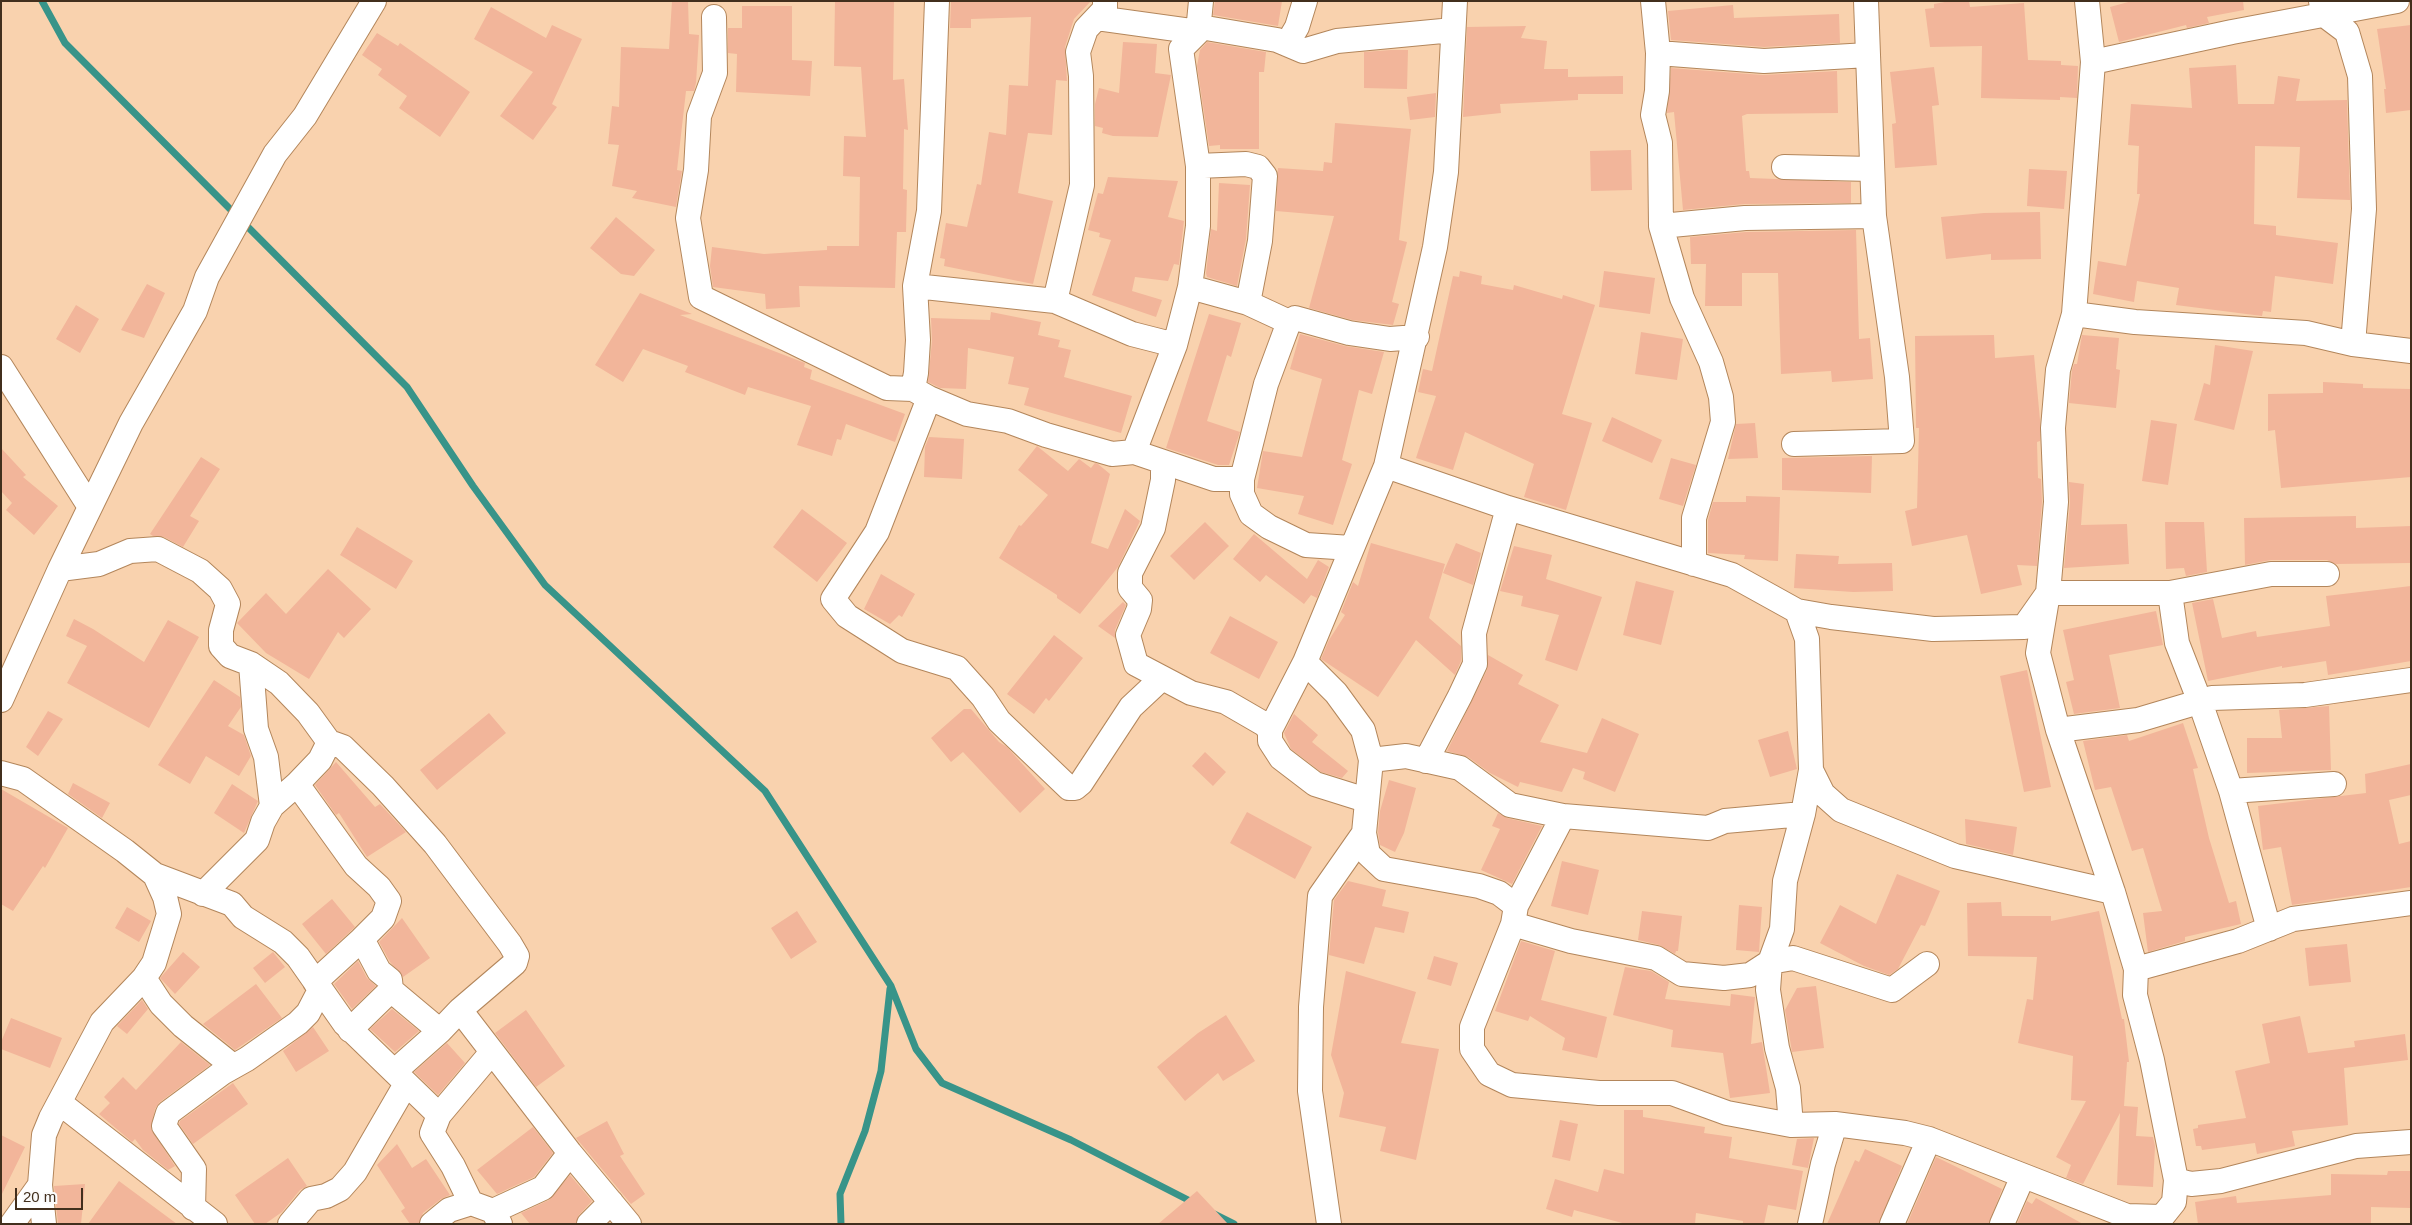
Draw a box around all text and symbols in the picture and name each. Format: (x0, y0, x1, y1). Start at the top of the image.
scale bar (18, 1178, 85, 1210)
text: 20 m (23, 1188, 56, 1205)

